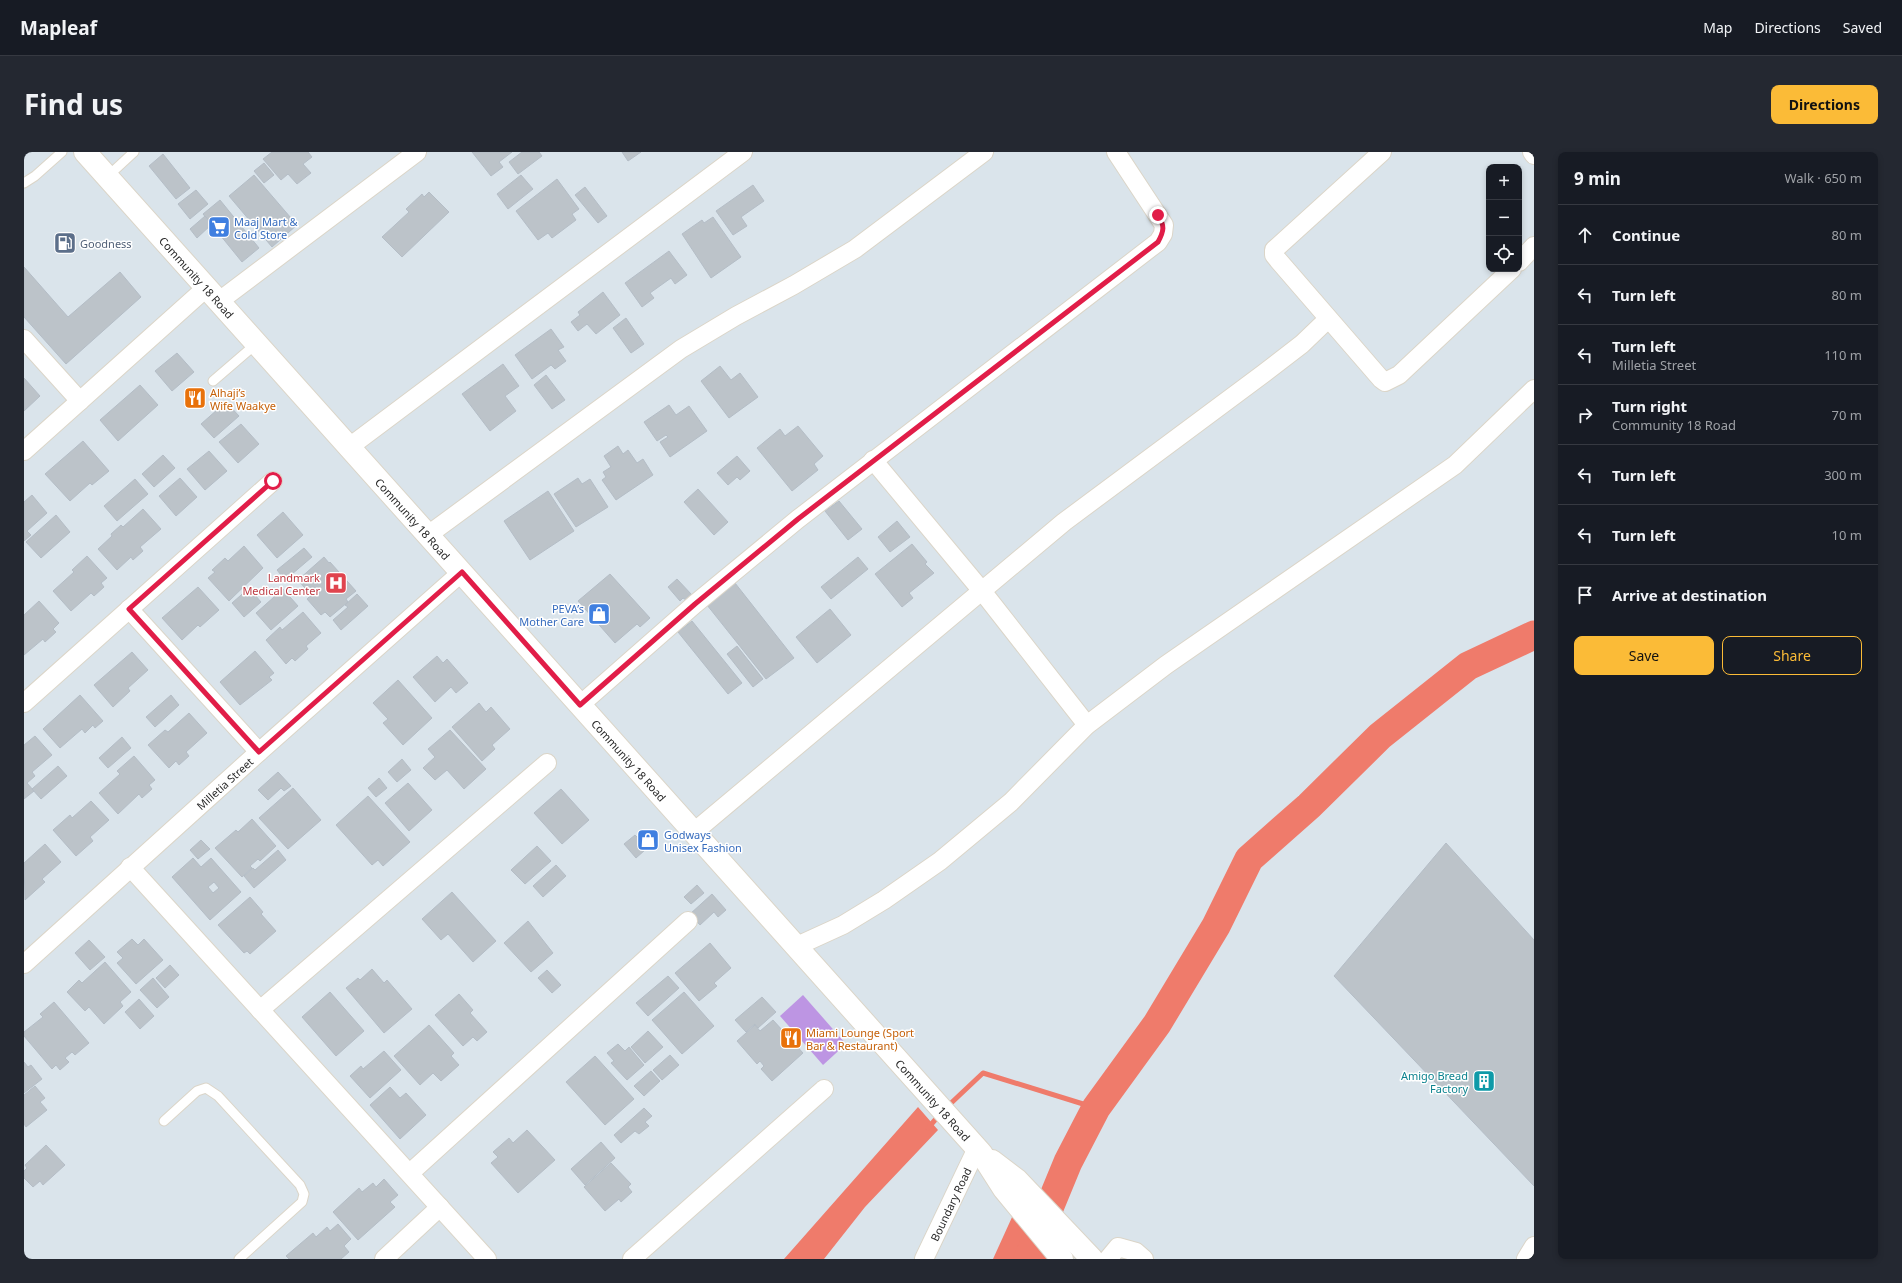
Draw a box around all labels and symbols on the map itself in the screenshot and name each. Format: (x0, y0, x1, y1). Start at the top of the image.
route end (1149, 206, 1167, 224)
supermarket icon: Maaj Mart & Cold Store (206, 214, 232, 240)
place label: Maaj Mart & Cold Store (234, 214, 299, 242)
fuel station icon: Goodness (52, 230, 78, 256)
street label: Community 18 Road (156, 233, 238, 321)
place label: Goodness (80, 236, 132, 251)
restaurant icon: Alhaji’s Wife Waakye (182, 385, 208, 411)
place label: Alhaji’s Wife Waakye (210, 385, 276, 413)
route start (264, 472, 282, 490)
street label: Community 18 Road (373, 474, 454, 563)
place label: Landmark Medical Center (242, 570, 320, 598)
hospital icon: Landmark Medical Center (323, 570, 349, 596)
place label: PEVA’s Mother Care (519, 601, 584, 629)
shop icon: PEVA’s Mother Care (586, 601, 612, 627)
street label: Community 18 Road (589, 716, 670, 804)
street label: Milletia Street (193, 754, 256, 813)
shop icon: Godways Unisex Fashion (635, 827, 661, 853)
place label: Godways Unisex Fashion (664, 827, 742, 855)
restaurant icon: Miami Lounge (Sport Bar & Restaurant) (778, 1025, 804, 1051)
place label: Miami Lounge (Sport Bar & Restaurant) (806, 1025, 914, 1053)
street label: Community 18 Road (893, 1056, 974, 1144)
place label: Amigo Bread Factory (1401, 1068, 1468, 1096)
building icon: Amigo Bread Factory (1471, 1068, 1497, 1094)
street label: Boundary Road (926, 1165, 974, 1243)

